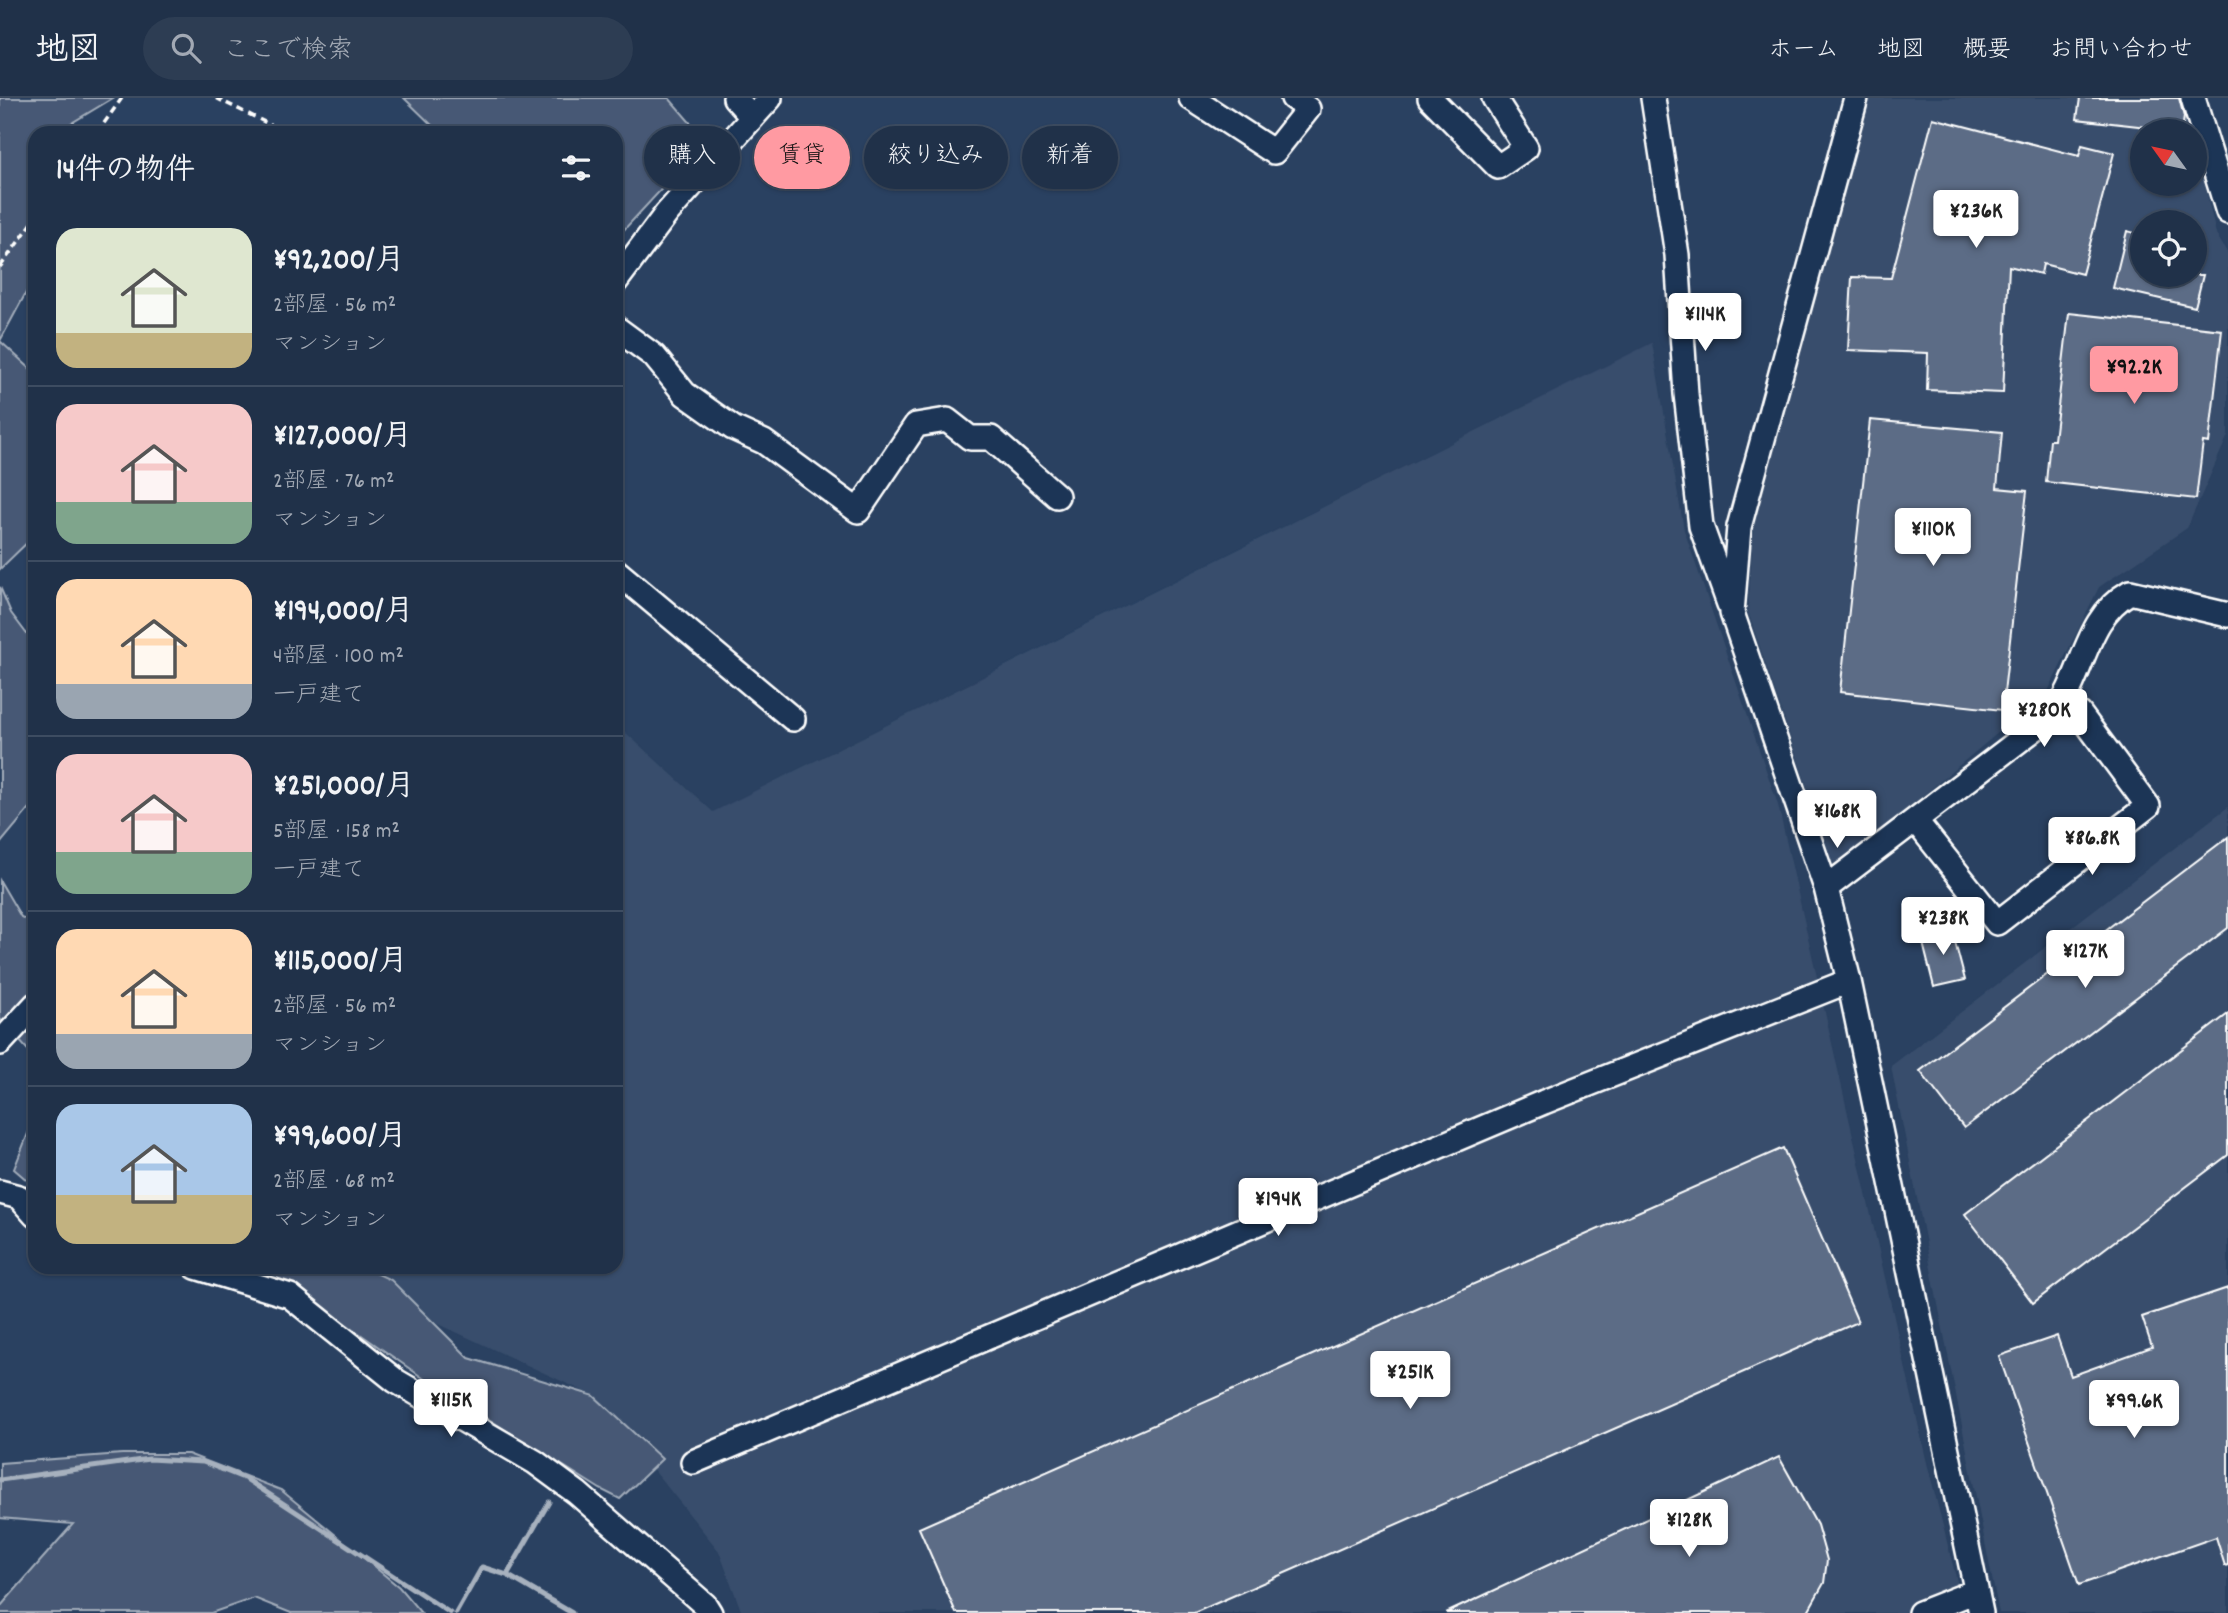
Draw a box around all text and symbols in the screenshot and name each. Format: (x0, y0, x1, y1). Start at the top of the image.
search box (143, 17, 633, 80)
text: 地図 (35, 29, 101, 76)
icon: search (167, 29, 205, 67)
text: ここで検索 (223, 33, 353, 70)
text: ホーム (1768, 34, 1839, 68)
text: 地図 (1877, 34, 1925, 68)
text: 概要 (1963, 34, 2011, 68)
text: お問い合わせ (2049, 34, 2193, 68)
north arrow (2130, 119, 2207, 196)
map controls (2130, 119, 2207, 287)
chip: 購入 (644, 126, 740, 189)
chip: 賃貸 (754, 126, 850, 189)
chip: 絞り込み (864, 126, 1008, 189)
chip: 新着 (1022, 126, 1118, 189)
icon: filters (557, 149, 595, 187)
text: 14件の物件 (56, 151, 195, 194)
pin: ¥236K (1927, 190, 2025, 250)
text: ¥236K (1949, 196, 2003, 229)
button: locate (2130, 210, 2207, 287)
text: ¥92,200/月 (273, 241, 404, 284)
icon: home (112, 256, 196, 340)
text: 2部屋 · 56 m² (273, 290, 396, 323)
pin: ¥114K (1656, 294, 1754, 353)
text: ¥114K (1684, 299, 1726, 332)
text: マンション (273, 329, 387, 362)
pin: ¥92.2K (2077, 346, 2191, 406)
text: ¥92.2K (2106, 352, 2162, 385)
text: ¥127,000/月 (273, 417, 412, 460)
icon: home (112, 432, 196, 516)
text: 2部屋 · 76 m² (273, 466, 394, 499)
text: マンション (273, 505, 387, 538)
pin: ¥110K (1884, 508, 1982, 568)
text: ¥110K (1911, 514, 1955, 547)
text: ¥194,000/月 (273, 592, 414, 635)
icon: home (112, 607, 196, 691)
text: 4部屋 · 100 m² (273, 641, 404, 674)
text: 一戸建て (273, 680, 365, 713)
pin: ¥280K (1995, 690, 2093, 749)
text: ¥280K (2017, 695, 2071, 728)
text: ¥251,000/月 (273, 767, 414, 810)
icon: home (112, 782, 196, 866)
pin: ¥168K (1788, 790, 1886, 850)
text: ¥168K (1813, 796, 1861, 829)
text: 5部屋 · 158 m² (273, 816, 400, 849)
pin: ¥86.8K (2035, 818, 2149, 877)
text: ¥86.8K (2064, 823, 2120, 856)
text: 一戸建て (273, 855, 365, 888)
pin: ¥238K (1894, 898, 1992, 957)
text: ¥238K (1917, 903, 1969, 936)
pin: ¥127K (2036, 930, 2134, 990)
text: ¥127K (2062, 936, 2108, 969)
text: ¥115,000/月 (273, 942, 408, 985)
icon: home (112, 957, 196, 1041)
text: 2部屋 · 56 m² (273, 991, 396, 1024)
text: マンション (273, 1030, 387, 1063)
text: ¥99,600/月 (273, 1117, 407, 1160)
icon: home (112, 1132, 196, 1216)
text: 2部屋 · 68 m² (273, 1166, 395, 1199)
pin: ¥194K (1229, 1178, 1327, 1238)
text: ¥194K (1255, 1184, 1301, 1217)
text: マンション (273, 1205, 387, 1238)
pin: ¥251K (1361, 1352, 1459, 1411)
text: ¥251K (1386, 1357, 1434, 1390)
pin: ¥115K (402, 1380, 500, 1439)
pin: ¥99.6K (2077, 1380, 2191, 1440)
text: ¥115K (430, 1385, 472, 1418)
text: ¥99.6K (2105, 1386, 2163, 1419)
pin: ¥128K (1640, 1500, 1738, 1559)
text: ¥128K (1666, 1505, 1712, 1538)

